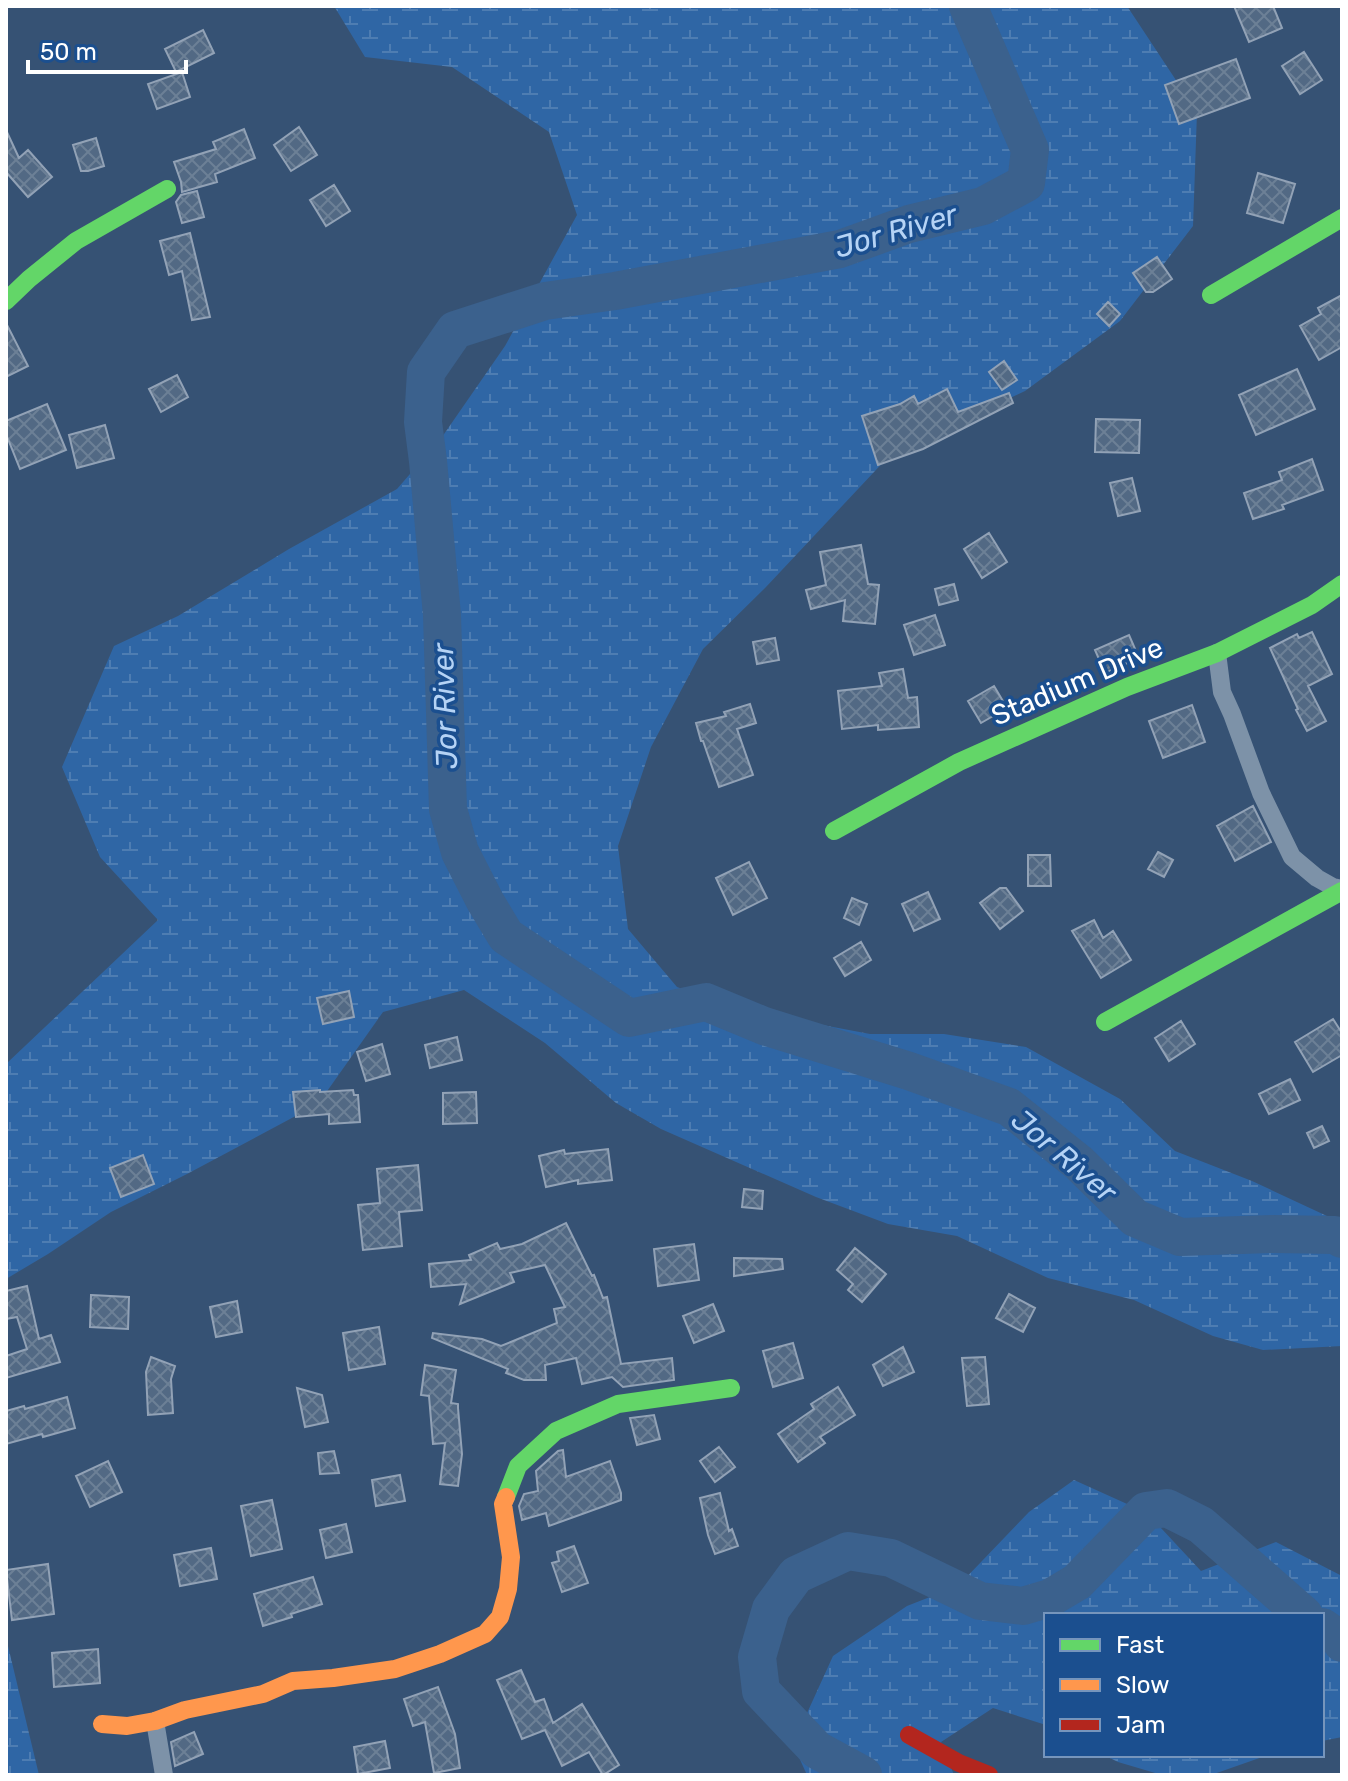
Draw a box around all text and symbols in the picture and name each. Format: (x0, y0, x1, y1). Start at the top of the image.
scale bar (28, 24, 186, 74)
text: 50 m (40, 38, 97, 66)
water label: Jor River (831, 196, 963, 266)
street label: Stadium Drive (986, 630, 1168, 732)
water label: Jor River (425, 641, 465, 769)
water label: Jor River (1004, 1102, 1125, 1211)
legend (1044, 1613, 1324, 1757)
text: Fast (1116, 1631, 1164, 1659)
text: Slow (1116, 1671, 1169, 1699)
text: Jam (1116, 1711, 1166, 1739)

